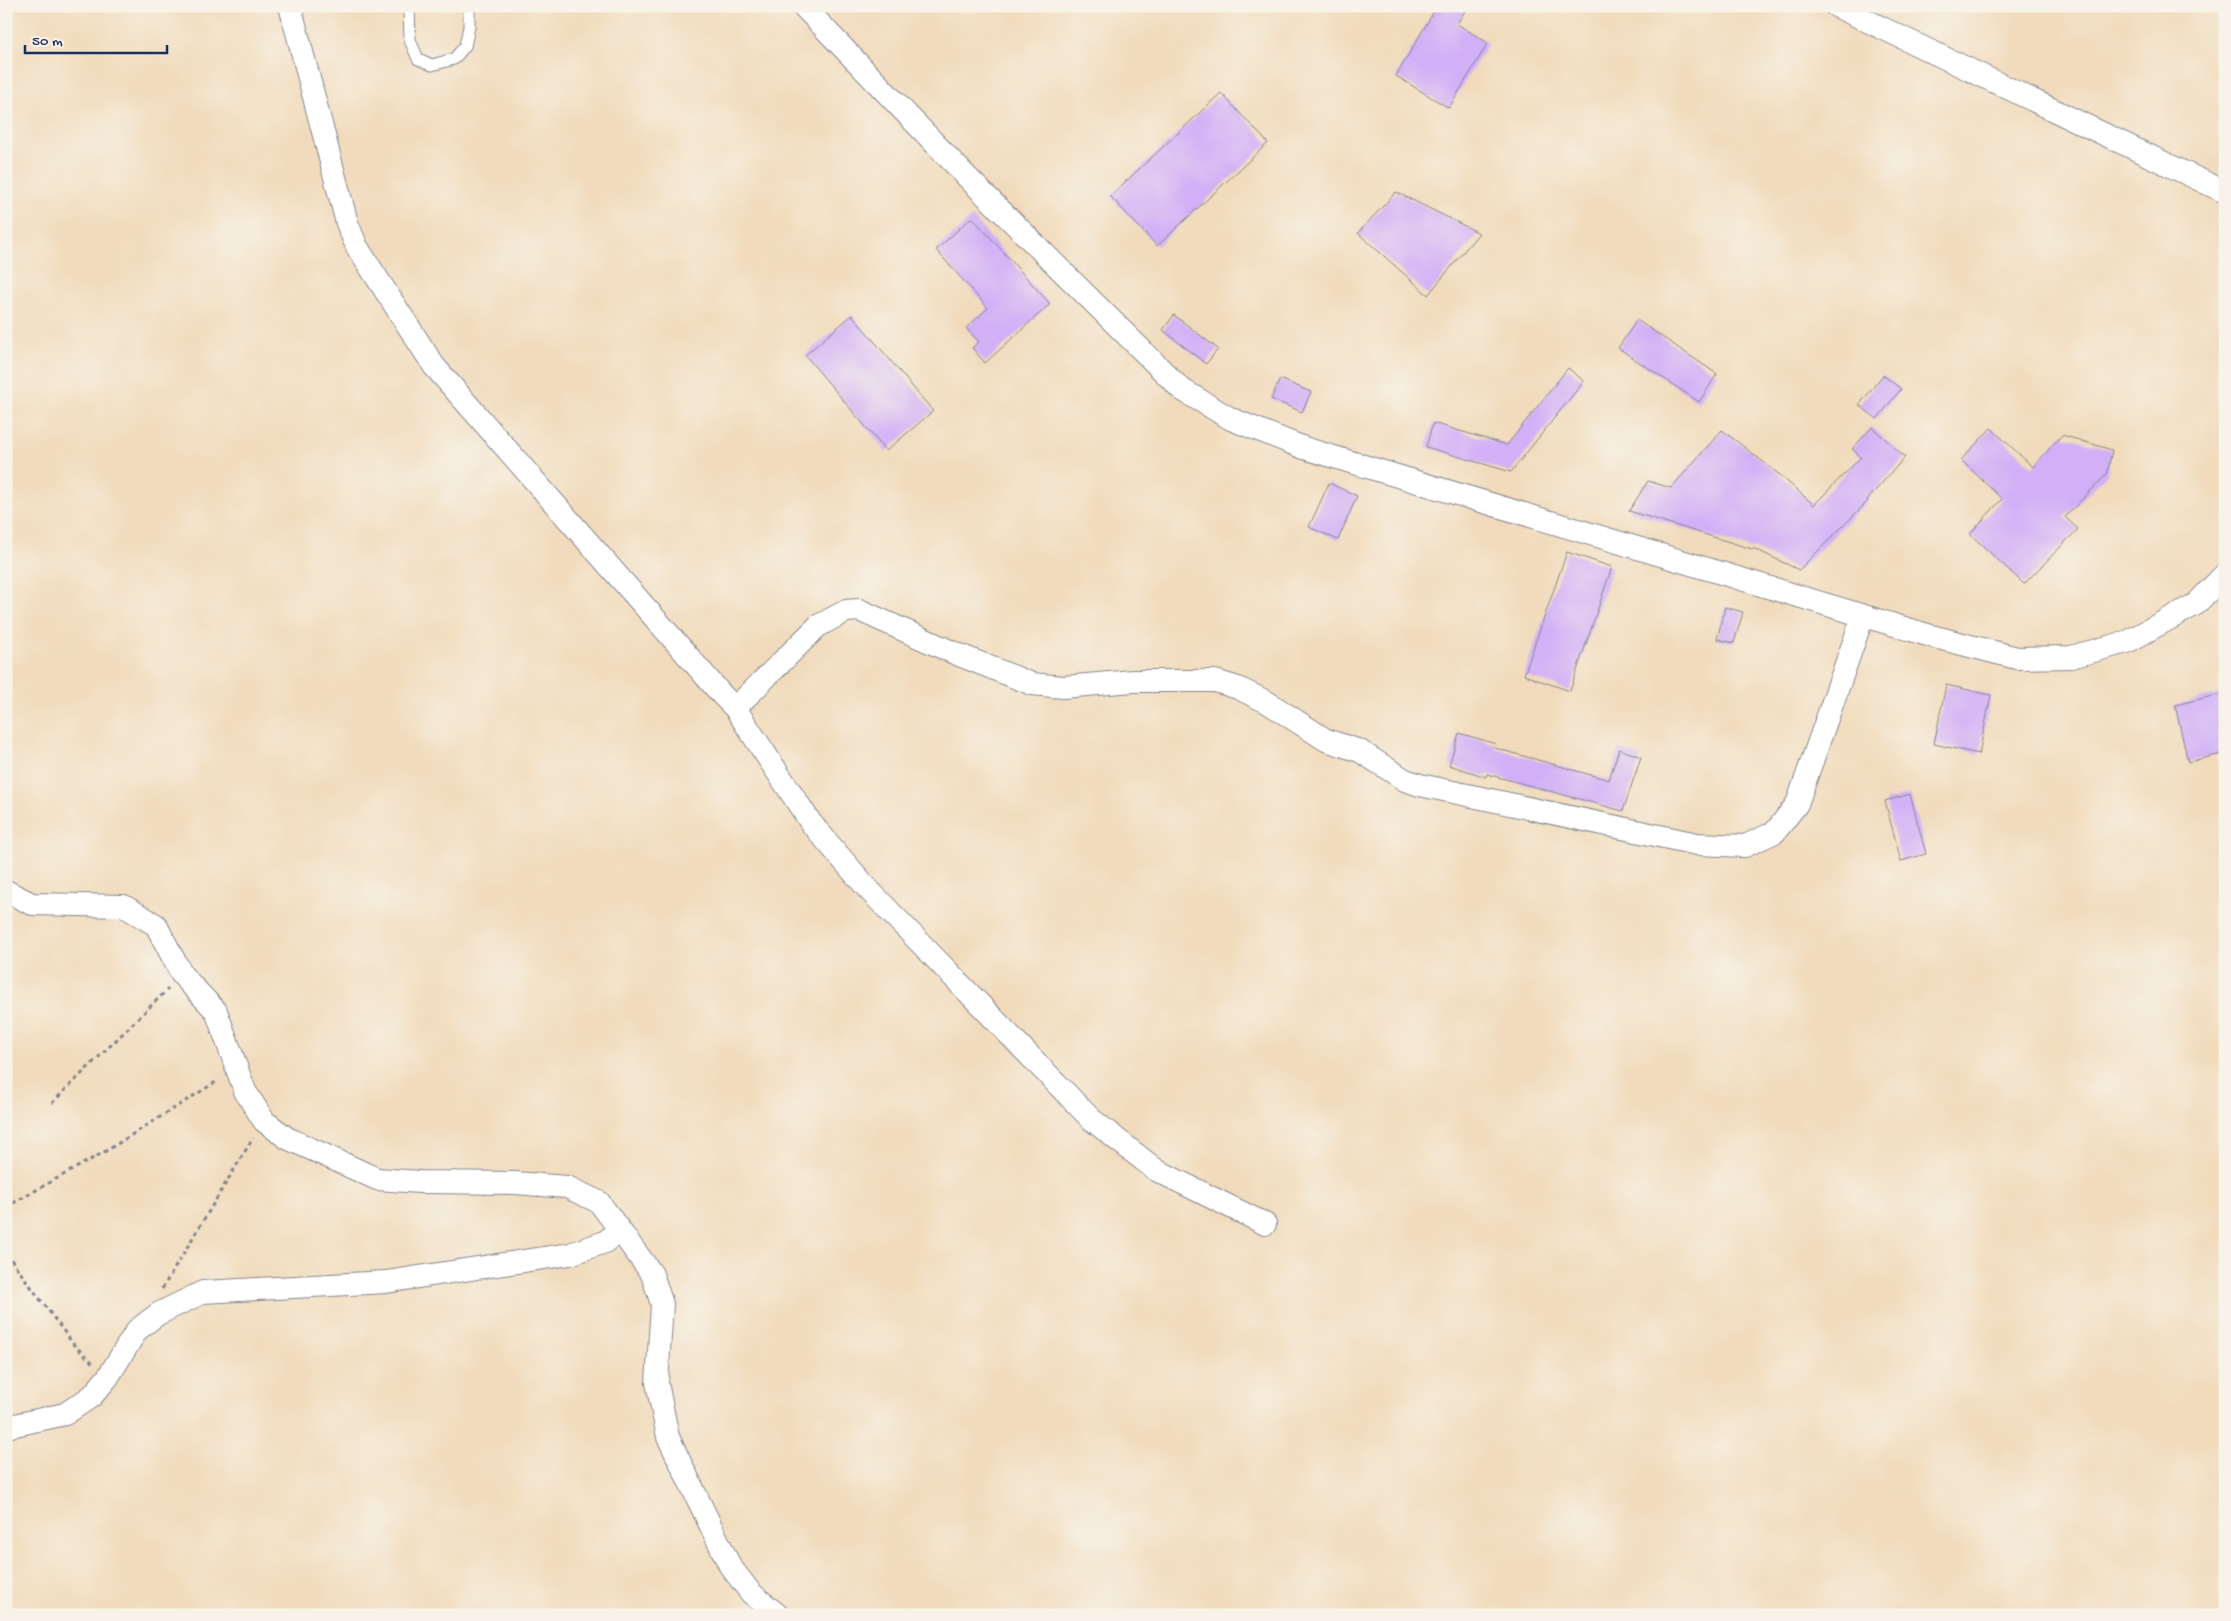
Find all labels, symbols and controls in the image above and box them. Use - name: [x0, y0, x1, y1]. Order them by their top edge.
- scale bar: [25, 22, 168, 54]
- text: 50 m: [32, 33, 63, 51]

